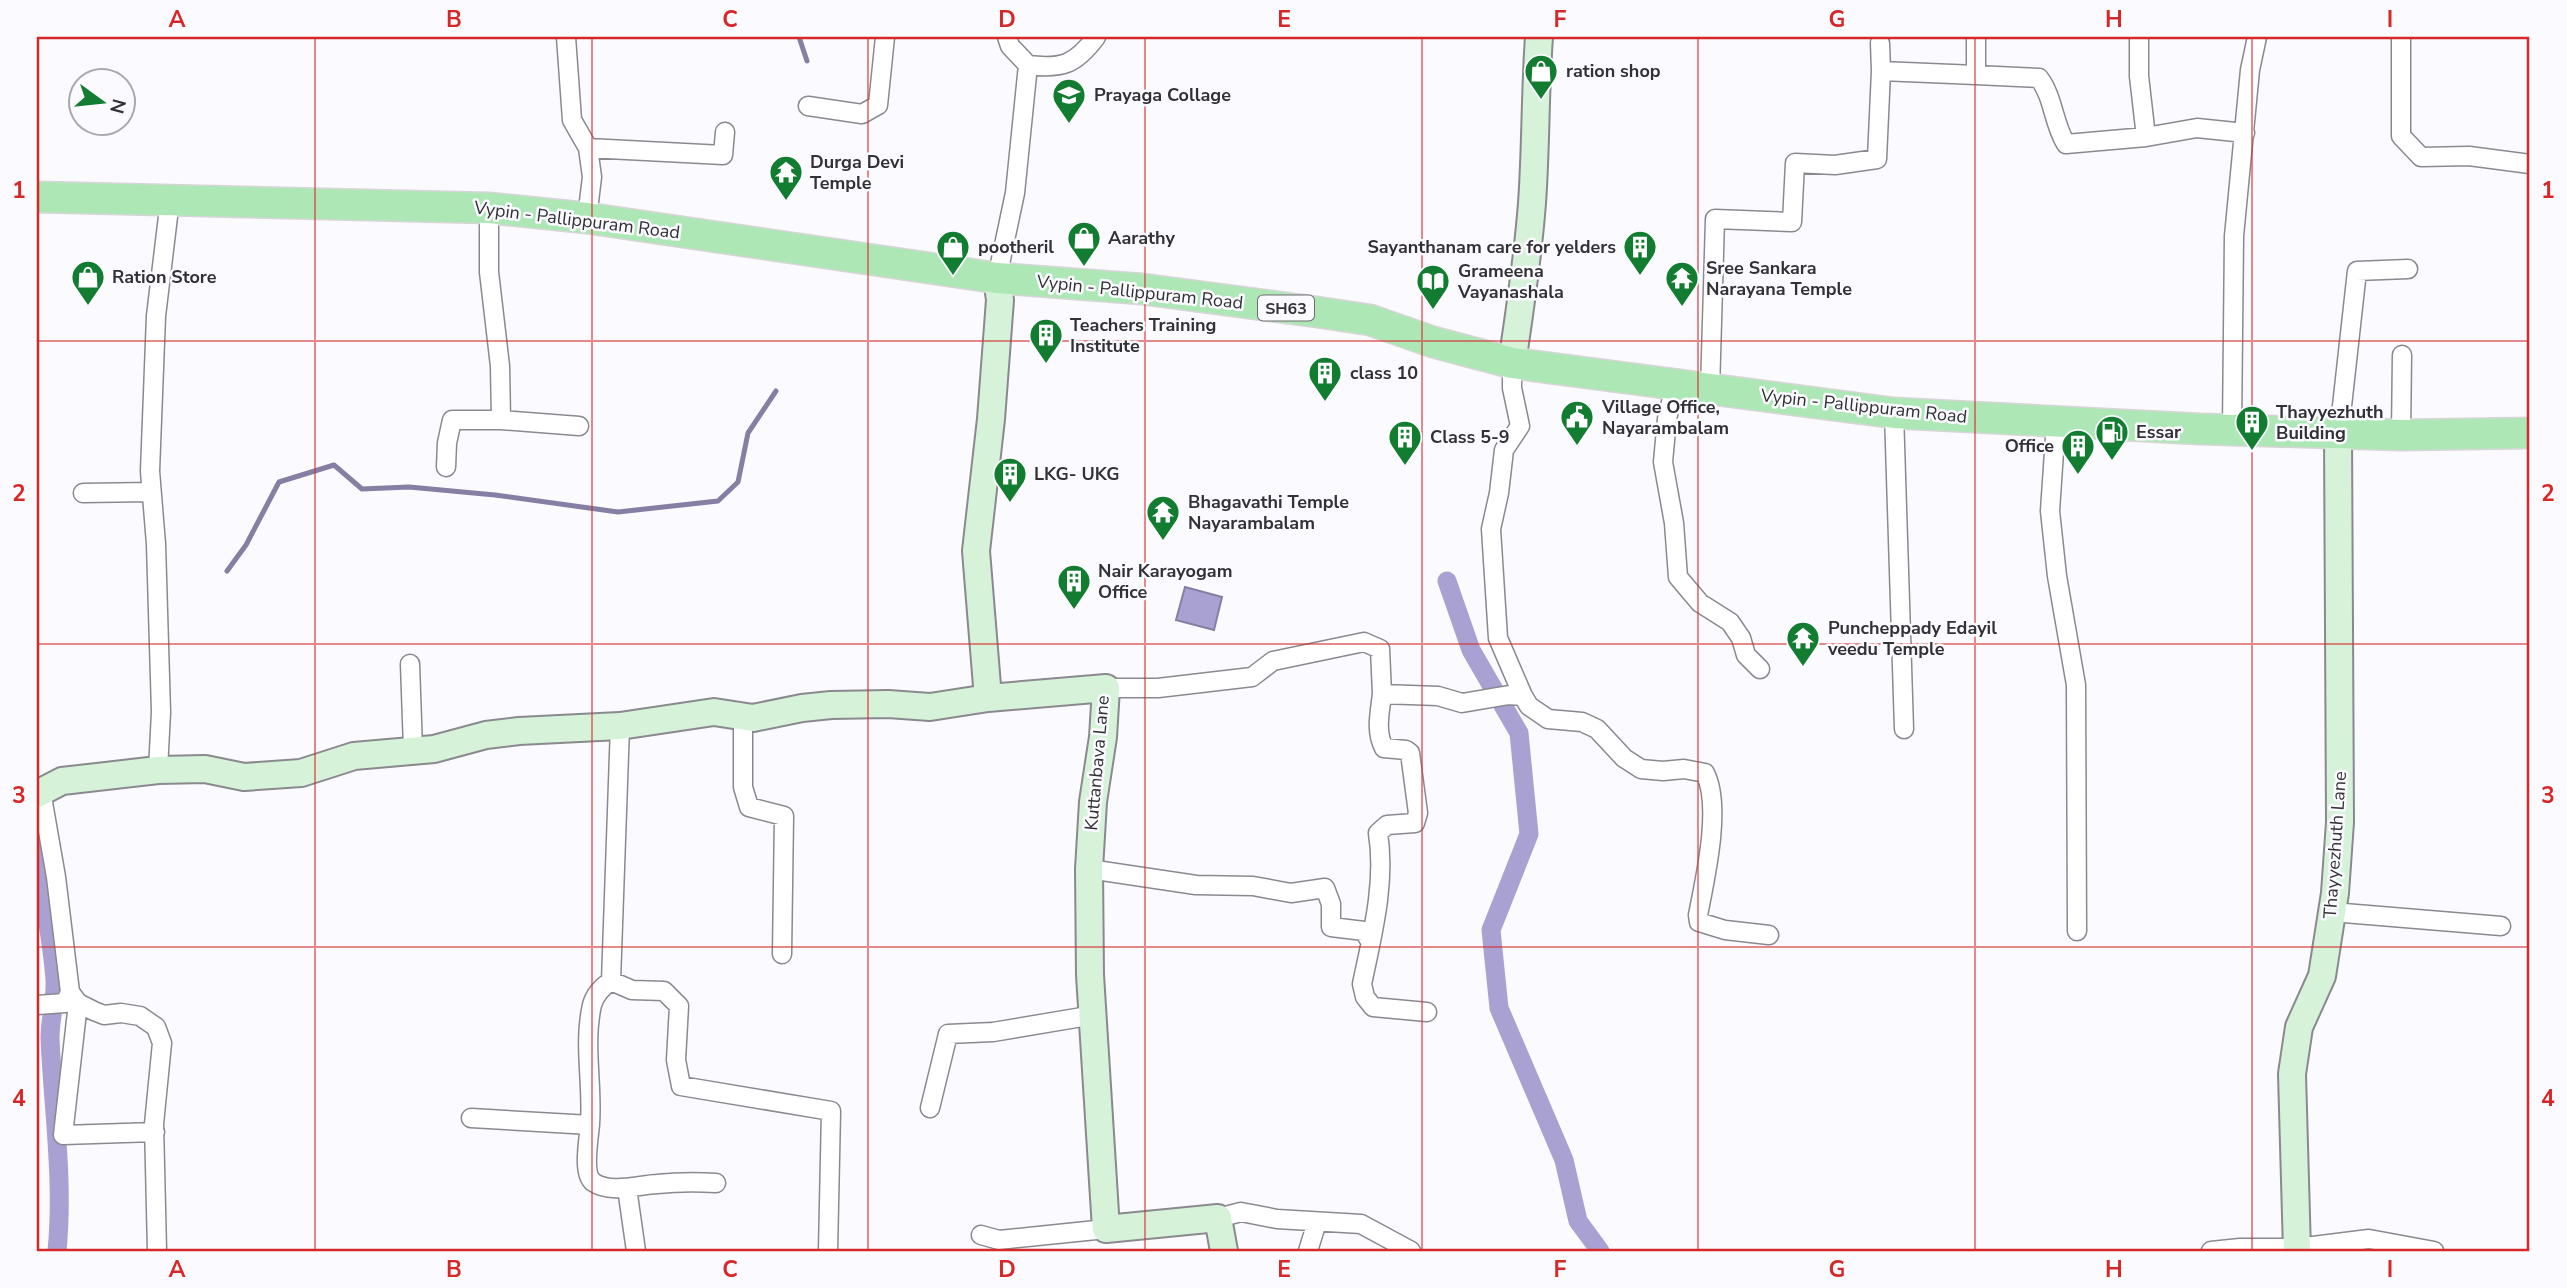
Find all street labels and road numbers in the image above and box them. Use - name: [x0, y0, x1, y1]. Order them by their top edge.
- street label: Vypin - Pallippuram Road: [472, 195, 681, 245]
- street label: Vypin - Pallippuram Road: [1035, 269, 1244, 315]
- road number: SH63: [1258, 296, 1314, 320]
- street label: Vypin - Pallippuram Road: [1759, 383, 1968, 429]
- street label: Kuttanbava Lane: [1079, 694, 1115, 832]
- street label: Thayyezhuth Lane: [2318, 770, 2352, 920]

